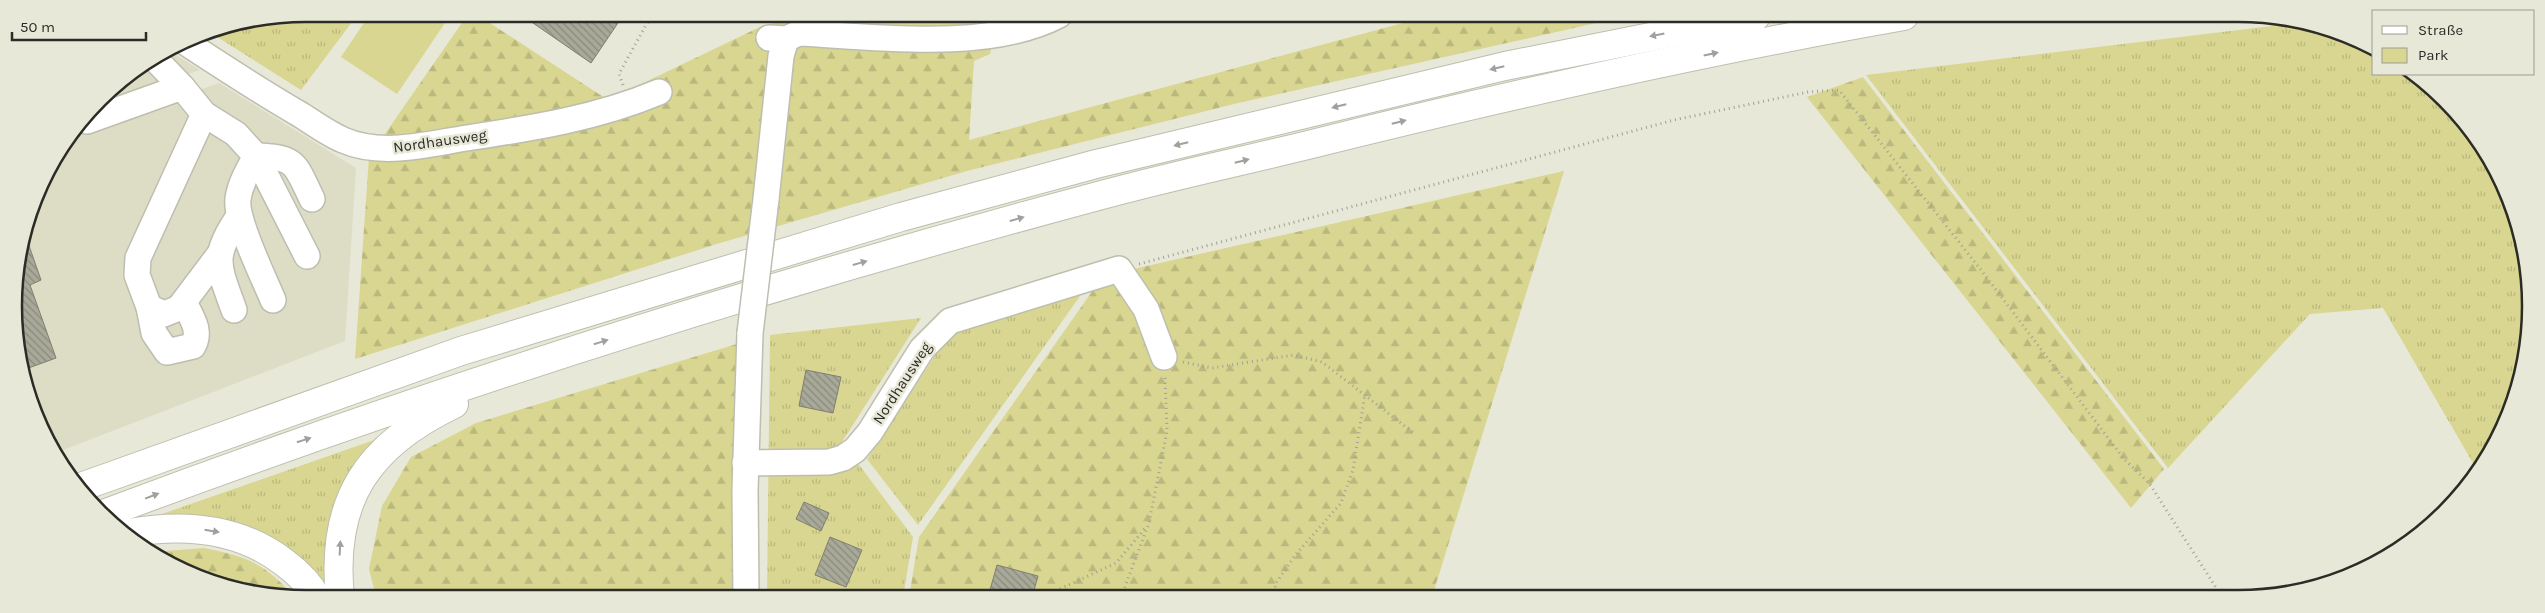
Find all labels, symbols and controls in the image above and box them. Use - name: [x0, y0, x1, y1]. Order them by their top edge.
- scale bar: [12, 10, 146, 42]
- legend: [2372, 10, 2535, 75]
- text: 50 m: [20, 18, 55, 36]
- text: Straße: [2418, 21, 2463, 39]
- one-way arrow: [1648, 32, 1664, 40]
- text: Park: [2418, 46, 2448, 64]
- one-way arrow: [1704, 50, 1720, 58]
- one-way arrow: [1490, 64, 1505, 72]
- one-way arrow: [1332, 102, 1347, 110]
- one-way arrow: [1392, 118, 1407, 126]
- street label: Nordhausweg: [392, 125, 488, 156]
- one-way arrow: [1174, 140, 1189, 148]
- one-way arrow: [1234, 157, 1249, 165]
- one-way arrow: [1009, 214, 1024, 222]
- one-way arrow: [853, 258, 868, 266]
- one-way arrow: [594, 337, 609, 345]
- street label: Nordhausweg: [869, 338, 935, 427]
- one-way arrow: [297, 435, 312, 443]
- one-way arrow: [145, 491, 159, 499]
- one-way arrow: [205, 527, 221, 535]
- one-way arrow: [336, 540, 344, 556]

